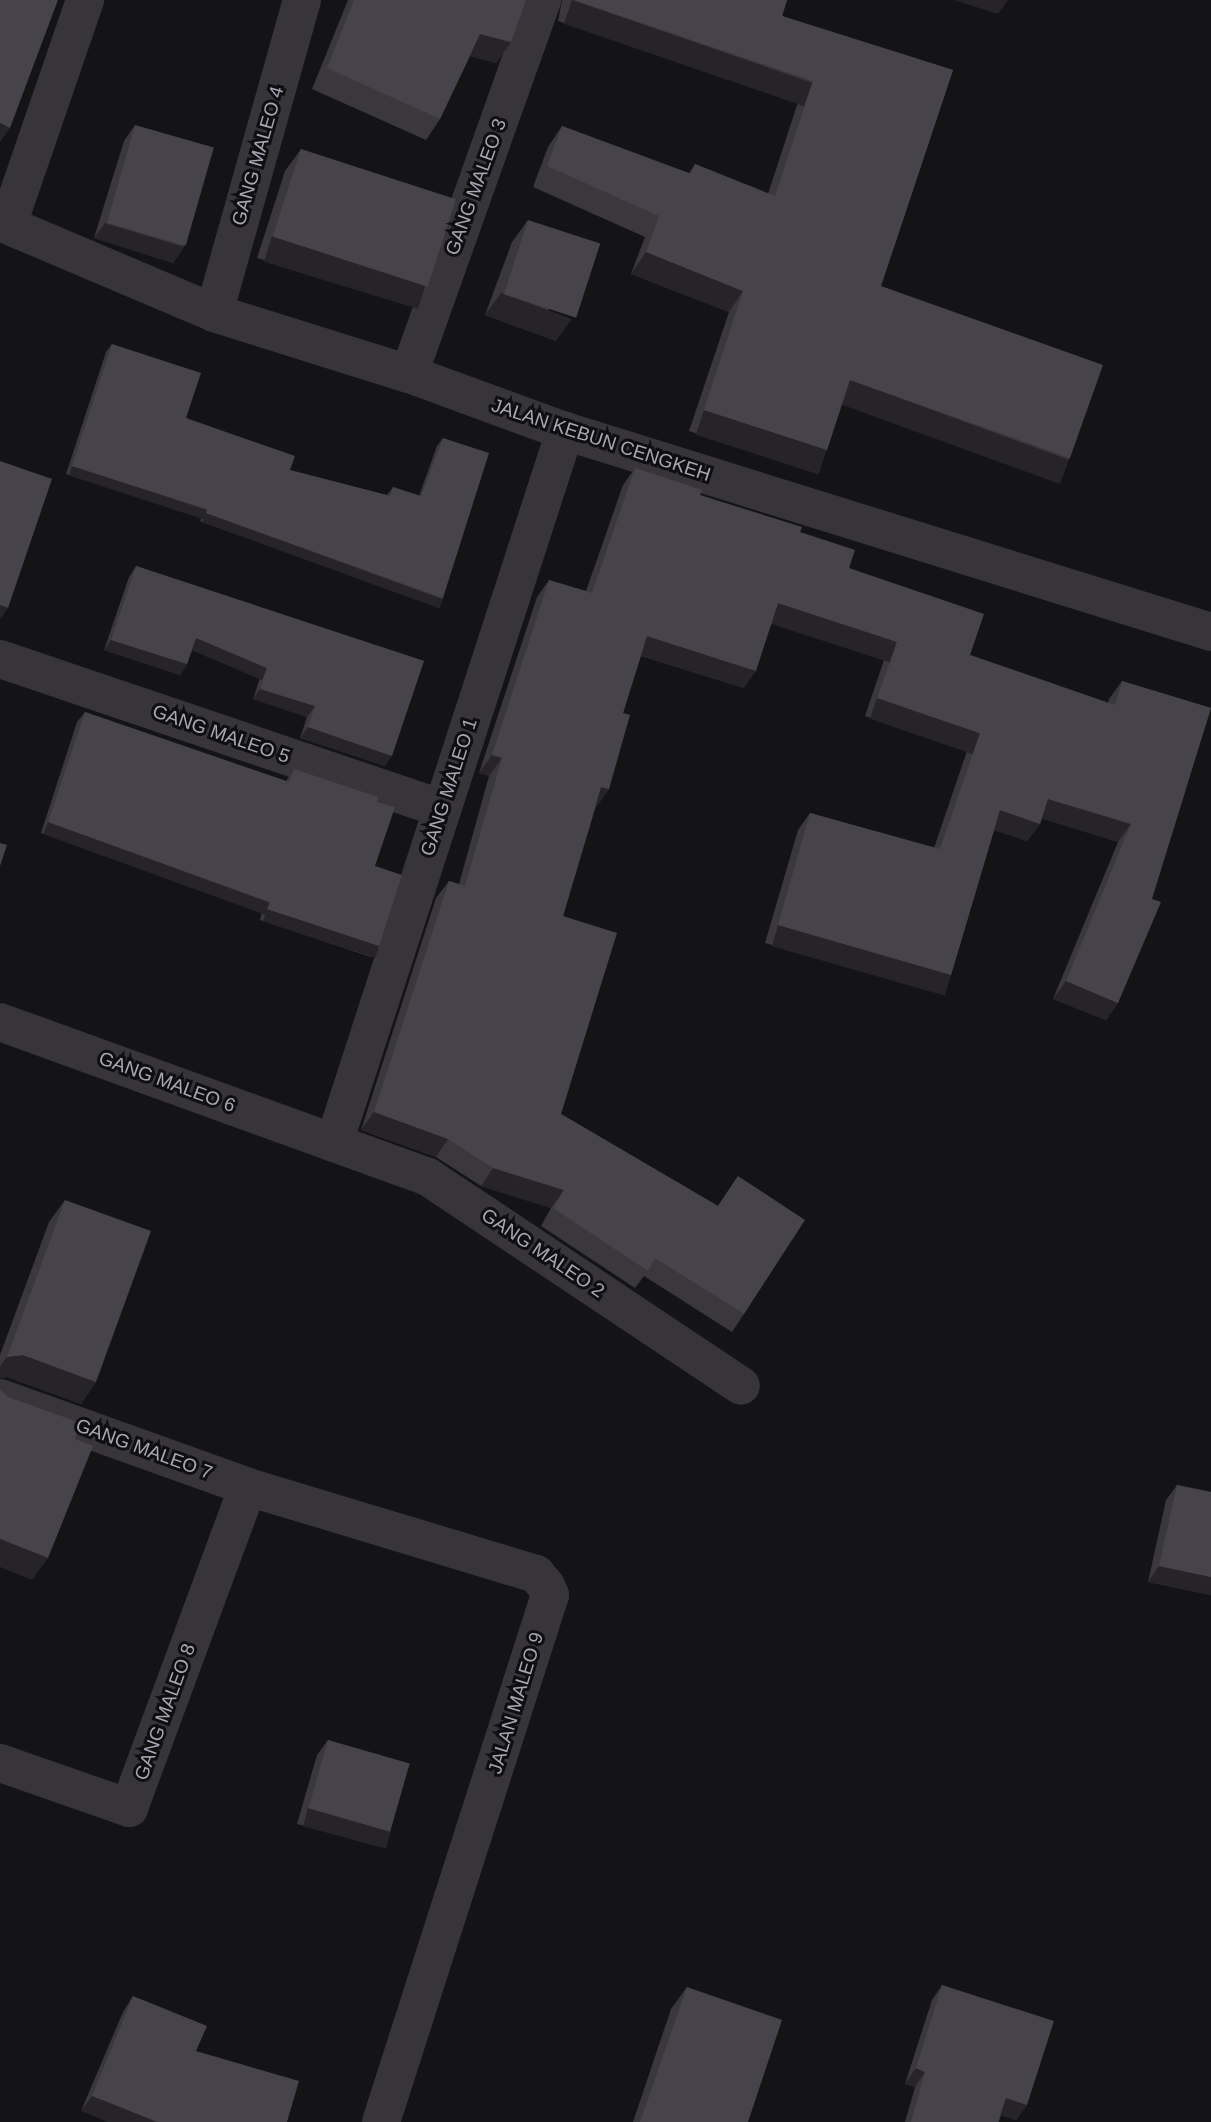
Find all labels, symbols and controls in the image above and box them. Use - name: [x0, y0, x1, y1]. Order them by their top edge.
- street label: GANG MALEO 4: [227, 84, 289, 228]
- street label: GANG MALEO 3: [441, 116, 511, 258]
- street label: JALAN KEBUN CENGKEH: [489, 394, 713, 486]
- street label: GANG MALEO 5: [149, 700, 293, 768]
- street label: GANG MALEO 1: [416, 715, 482, 859]
- street label: GANG MALEO 6: [96, 1047, 238, 1117]
- street label: GANG MALEO 2: [477, 1203, 609, 1303]
- street label: GANG MALEO 7: [73, 1414, 215, 1484]
- street label: JALAN MALEO 9: [484, 1629, 548, 1777]
- street label: GANG MALEO 8: [130, 1641, 200, 1783]

